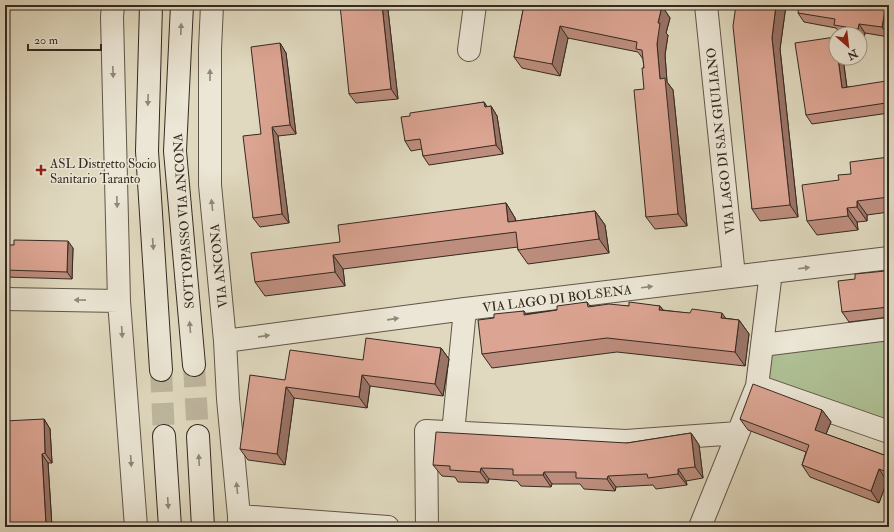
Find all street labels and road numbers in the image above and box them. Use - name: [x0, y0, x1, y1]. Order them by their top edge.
- street label: VIA LAGO DI SAN GIULIANO: [703, 47, 739, 235]
- street label: SOTTOPASSO VIA ANCONA: [170, 132, 198, 309]
- street label: VIA ANCONA: [207, 222, 231, 309]
- street label: VIA LAGO DI BOLSENA: [481, 282, 634, 316]

